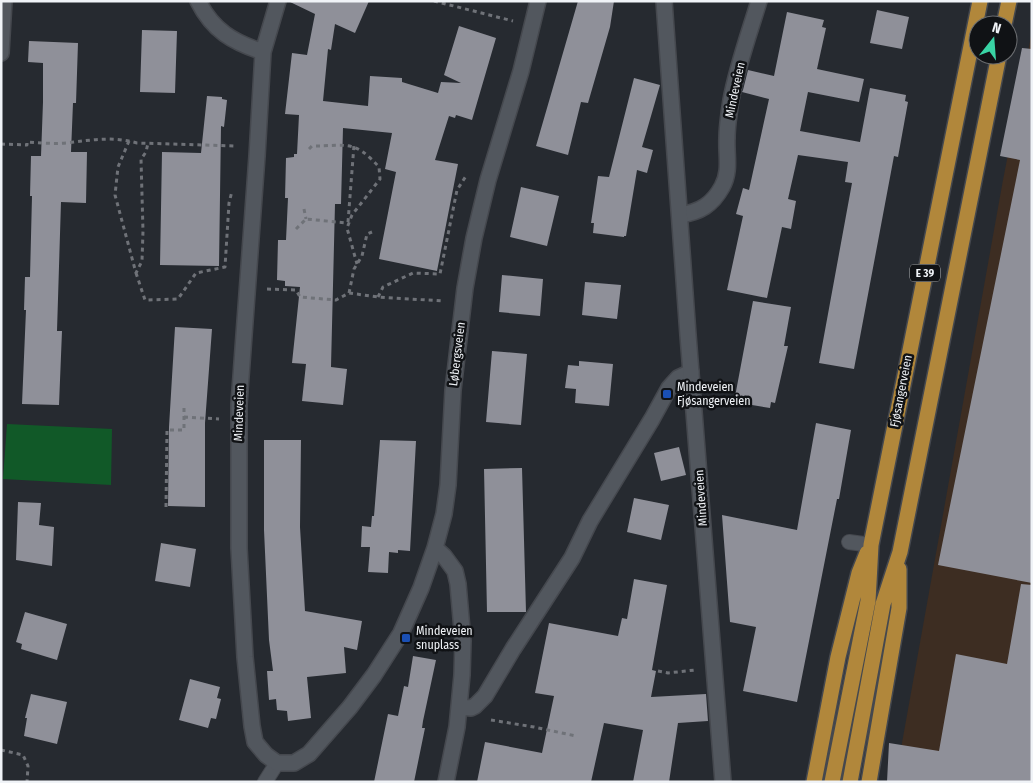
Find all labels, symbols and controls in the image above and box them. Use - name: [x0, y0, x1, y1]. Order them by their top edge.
- north arrow: [968, 15, 1018, 65]
- text: N: [990, 19, 1003, 37]
- street label: Mindeveien: [722, 61, 748, 119]
- road number: E 39: [910, 264, 940, 282]
- street label: Løbergsveien: [446, 321, 468, 387]
- street label: Fjøsangerveien: [887, 354, 915, 428]
- place label: Mindeveien Fjøsangerveien: [677, 380, 751, 408]
- street label: Mindeveien: [231, 384, 247, 442]
- marker: Mindeveien Fjøsangerveien: [661, 388, 673, 400]
- street label: Mindeveien: [692, 469, 710, 527]
- place label: Mindeveien snuplass: [416, 624, 473, 652]
- marker: Mindeveien snuplass: [400, 632, 412, 644]

